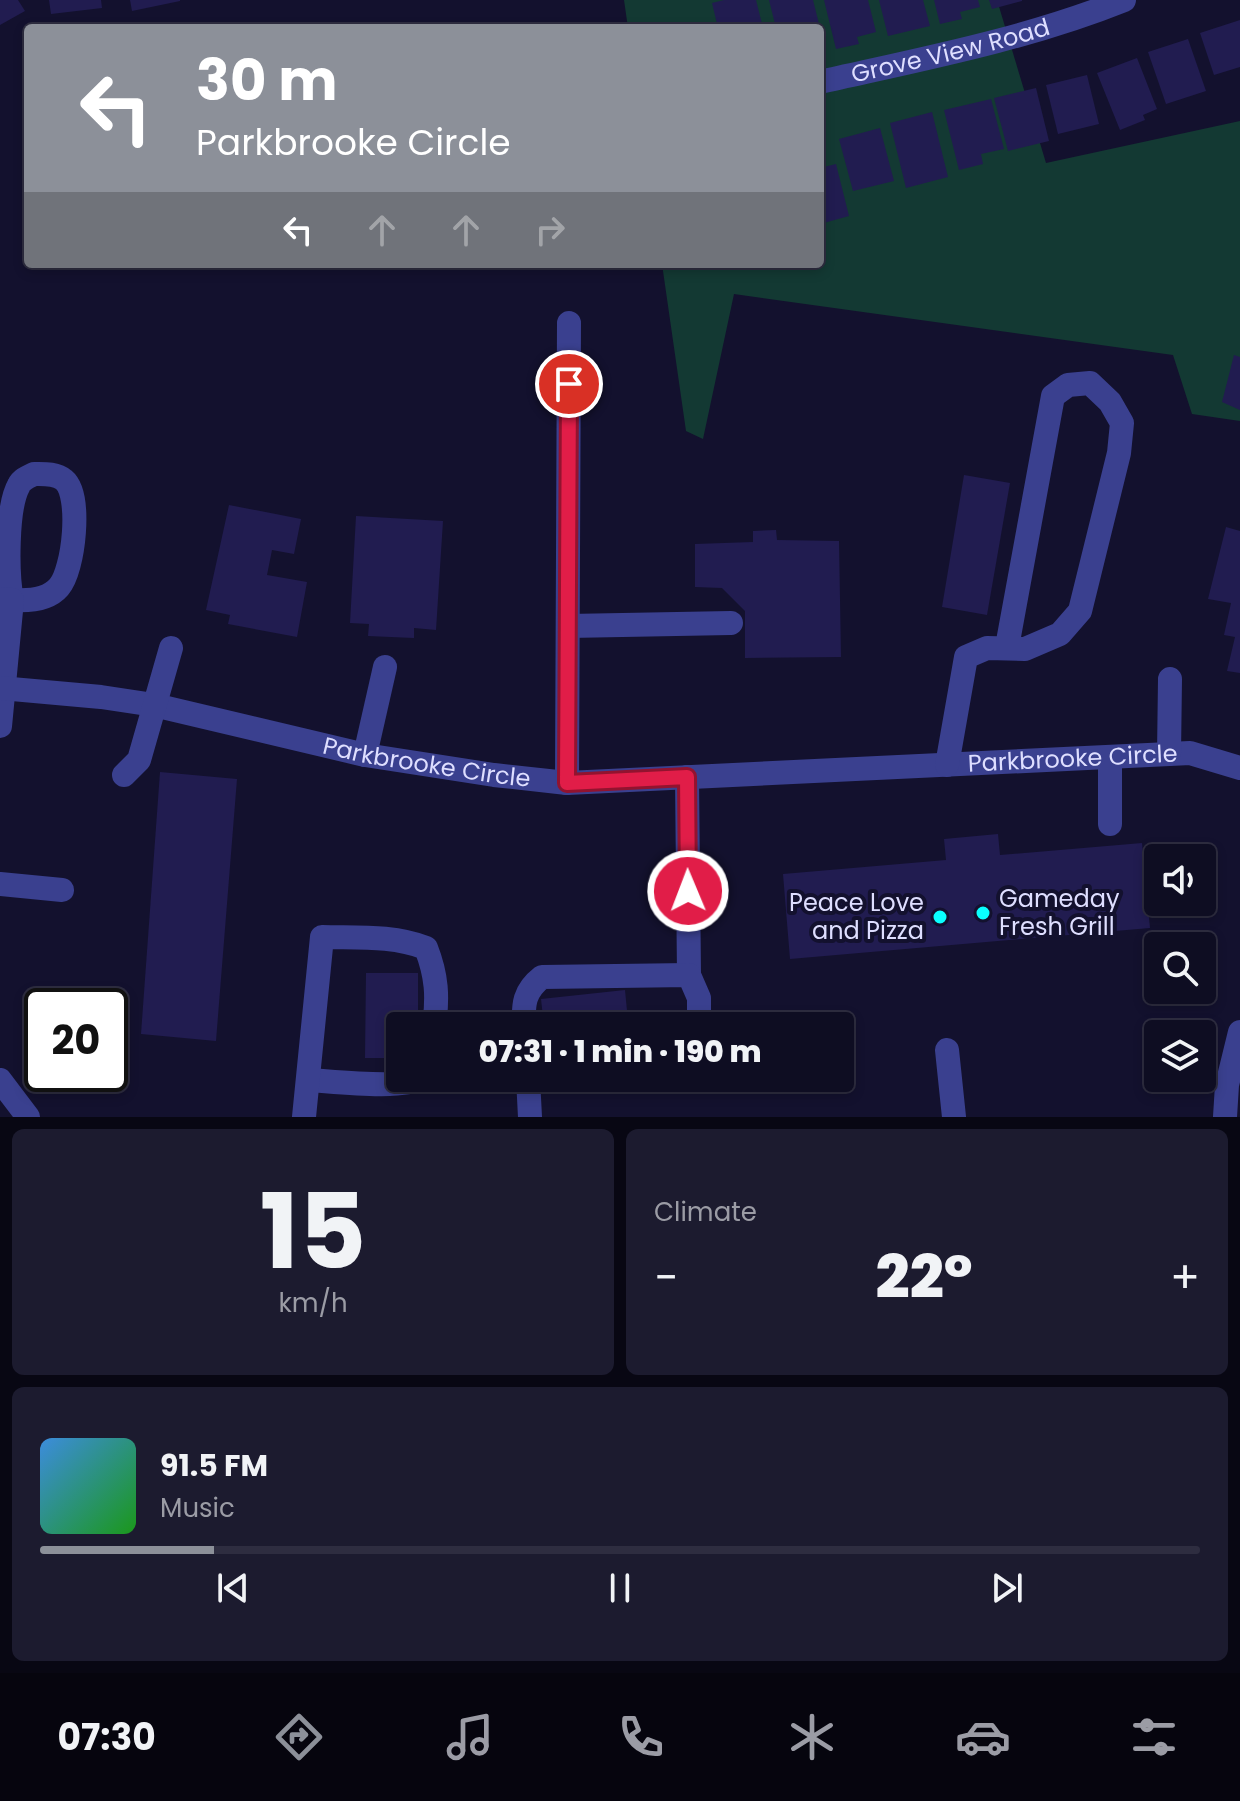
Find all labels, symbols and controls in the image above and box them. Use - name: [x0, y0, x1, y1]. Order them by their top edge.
- street label: Grove View Road: [848, 10, 1054, 91]
- text: 30 m: [196, 41, 338, 120]
- icon: left: [64, 56, 168, 160]
- text: Parkbrooke Circle: [196, 117, 511, 168]
- icon: left: [276, 208, 320, 252]
- icon: ahead: [360, 208, 404, 252]
- icon: ahead: [444, 208, 488, 252]
- icon: right: [528, 208, 572, 252]
- pin: [535, 350, 603, 418]
- icon: arrive: [547, 362, 591, 406]
- street label: Parkbrooke Circle: [320, 729, 532, 795]
- street label: Parkbrooke Circle: [967, 737, 1178, 780]
- map controls: [1144, 844, 1216, 1092]
- button: sound: [1144, 844, 1216, 916]
- position arrow: [646, 849, 730, 933]
- place label: Gameday Fresh Grill: [999, 882, 1120, 943]
- place label: Peace Love and Pizza: [789, 886, 924, 947]
- marker: Gameday Fresh Grill: [974, 904, 992, 922]
- marker: Peace Love and Pizza: [931, 908, 949, 926]
- button: search: [1144, 932, 1216, 1004]
- speed limit sign: 20: [24, 988, 128, 1092]
- button: layers: [1144, 1020, 1216, 1092]
- text: 07:31 · 1 min · 190 m: [478, 1030, 762, 1073]
- text: 15: [260, 1159, 366, 1304]
- text: Climate: [654, 1194, 757, 1230]
- text: 22°: [876, 1235, 973, 1319]
- text: −: [654, 1247, 678, 1308]
- text: +: [1170, 1247, 1200, 1308]
- text: km/h: [278, 1285, 348, 1321]
- text: 91.5 FM: [160, 1444, 268, 1487]
- text: Music: [160, 1490, 235, 1526]
- icon: previous: [211, 1566, 255, 1610]
- icon: pause: [598, 1566, 642, 1610]
- icon: next: [985, 1566, 1029, 1610]
- icon: directions: [271, 1709, 327, 1765]
- icon: music: [442, 1709, 498, 1765]
- icon: phone: [613, 1709, 669, 1765]
- icon: climate: [784, 1709, 840, 1765]
- icon: car: [955, 1709, 1011, 1765]
- icon: filters: [1126, 1709, 1182, 1765]
- text: 07:30: [58, 1712, 156, 1763]

